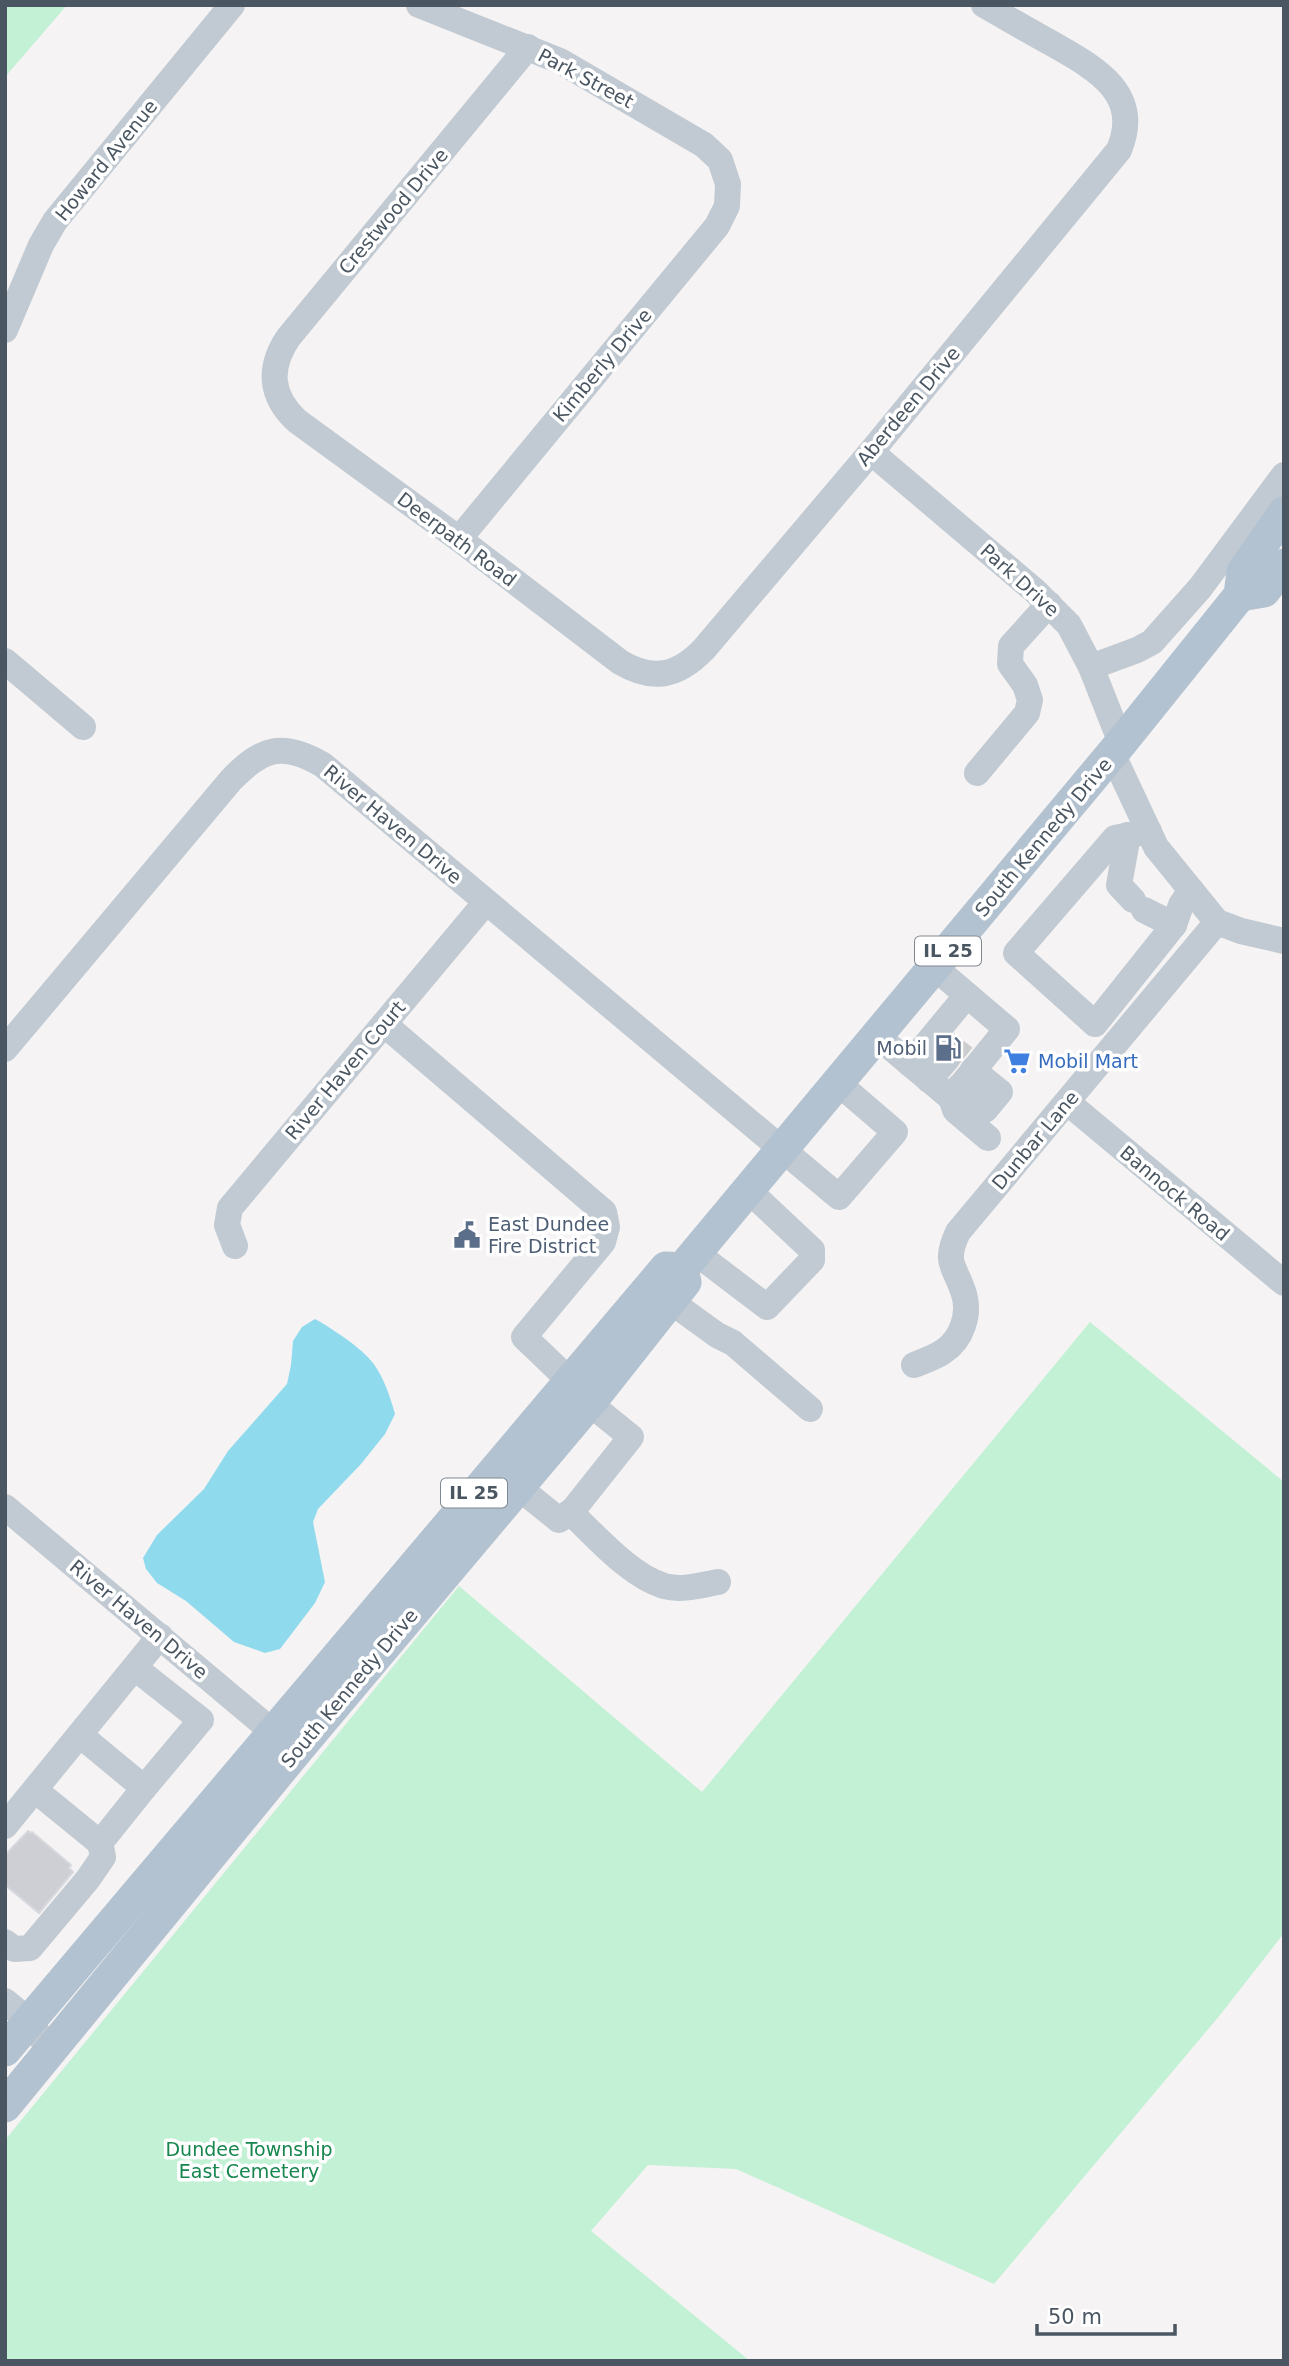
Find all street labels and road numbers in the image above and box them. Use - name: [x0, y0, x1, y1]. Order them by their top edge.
- street label: Park Street: [535, 44, 637, 112]
- street label: Howard Avenue: [50, 95, 162, 225]
- street label: Crestwood Drive: [334, 144, 452, 278]
- street label: Kimberly Drive: [548, 304, 656, 426]
- street label: Aberdeen Drive: [852, 342, 964, 470]
- street label: Deerpath Road: [393, 487, 521, 591]
- street label: Park Drive: [976, 539, 1064, 621]
- street label: South Kennedy Drive: [970, 753, 1116, 921]
- street label: River Haven Drive: [320, 760, 466, 888]
- road number: IL 25: [915, 936, 981, 966]
- street label: River Haven Court: [281, 996, 409, 1144]
- street label: Dunbar Lane: [987, 1086, 1083, 1194]
- street label: Bannock Road: [1116, 1141, 1234, 1245]
- road number: IL 25: [441, 1478, 507, 1508]
- street label: River Haven Drive: [66, 1555, 212, 1683]
- street label: South Kennedy Drive: [276, 1604, 422, 1772]

